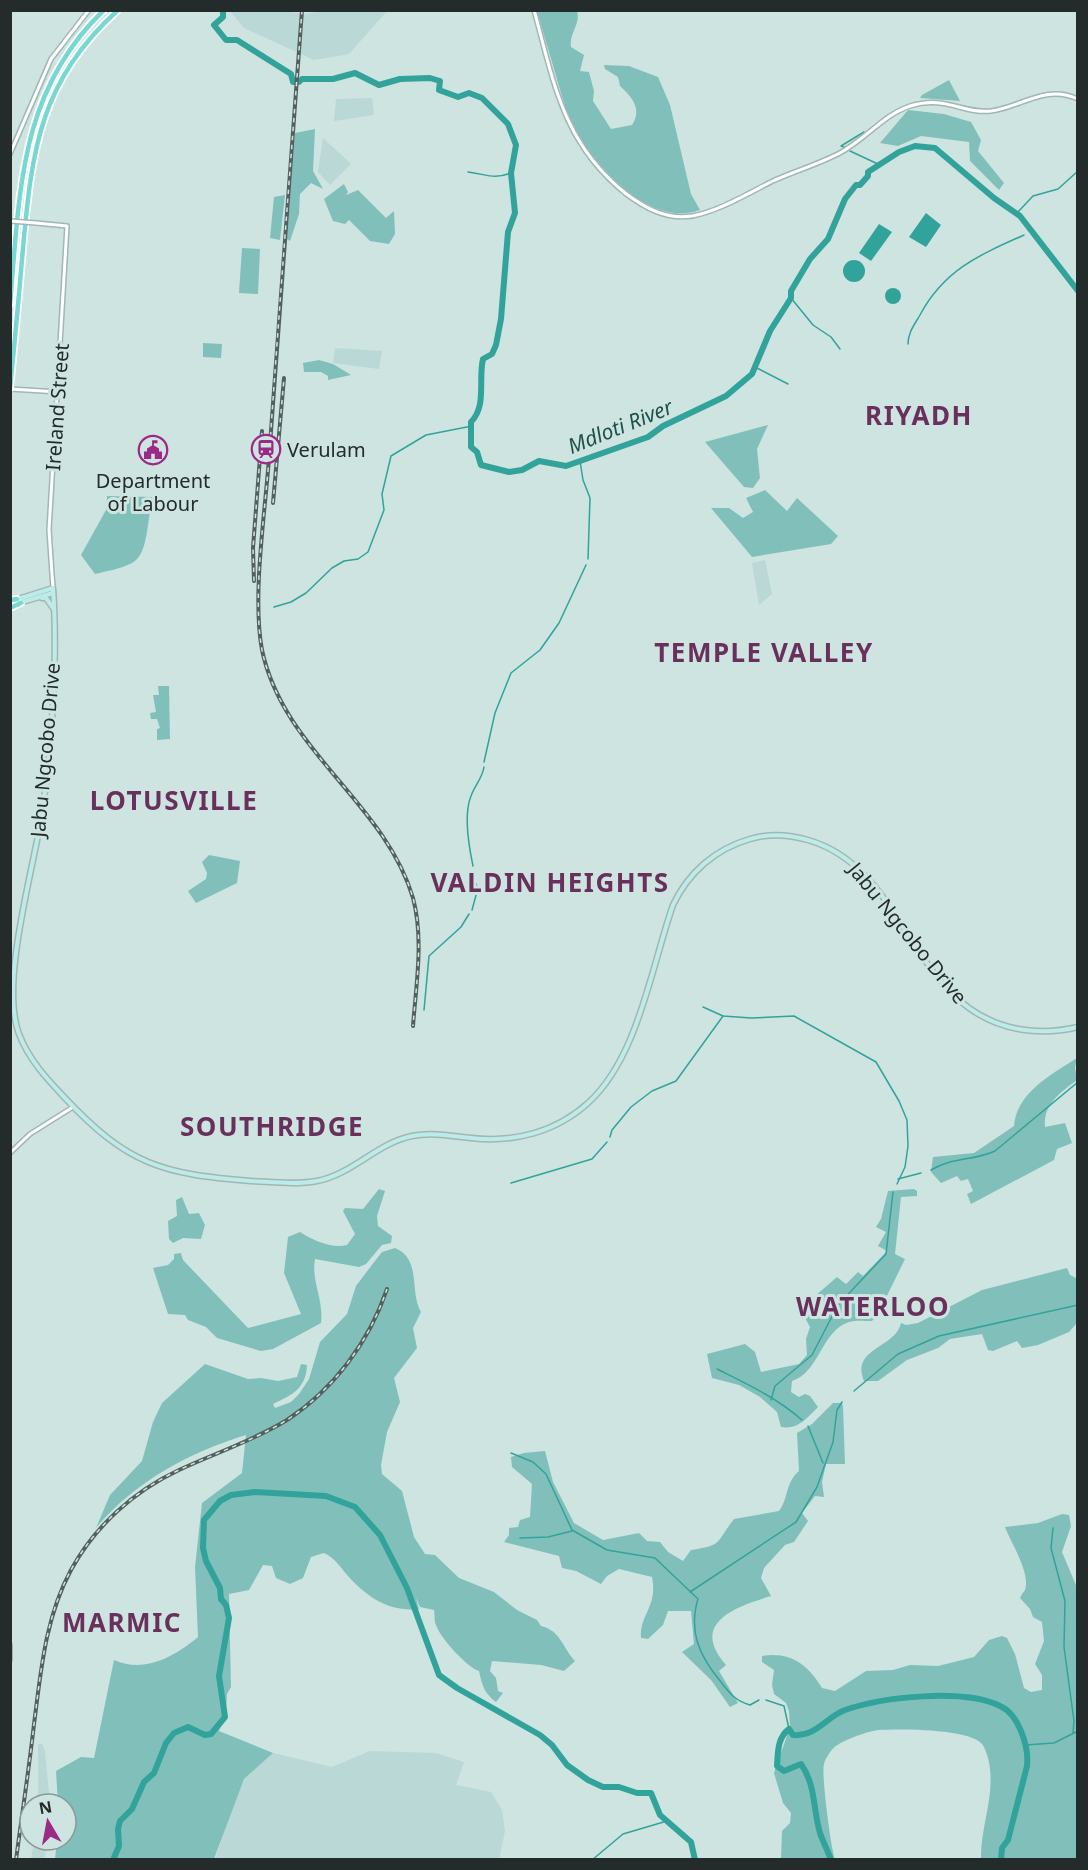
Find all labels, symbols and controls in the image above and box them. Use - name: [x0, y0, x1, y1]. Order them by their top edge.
- street label: Ireland Street: [39, 342, 75, 472]
- water label: Mdloti River: [563, 392, 678, 460]
- district label: RIYADH: [865, 397, 973, 433]
- station icon: Verulam: [250, 433, 282, 465]
- public building icon: Department of Labour: [137, 434, 169, 466]
- place label: Verulam: [287, 436, 366, 463]
- place label: Department of Labour: [96, 467, 210, 517]
- district label: TEMPLE VALLEY: [654, 634, 874, 670]
- street label: Jabu Ngcobo Drive: [24, 662, 66, 840]
- district label: LOTUSVILLE: [90, 782, 258, 818]
- street label: Jabu Ngcobo Drive: [841, 855, 973, 1009]
- district label: VALDIN HEIGHTS: [430, 864, 670, 900]
- district label: SOUTHRIDGE: [180, 1108, 364, 1144]
- district label: WATERLOO: [796, 1288, 950, 1324]
- district label: MARMIC: [62, 1604, 182, 1640]
- north arrow: [18, 1792, 78, 1852]
- text: N: [37, 1795, 54, 1819]

